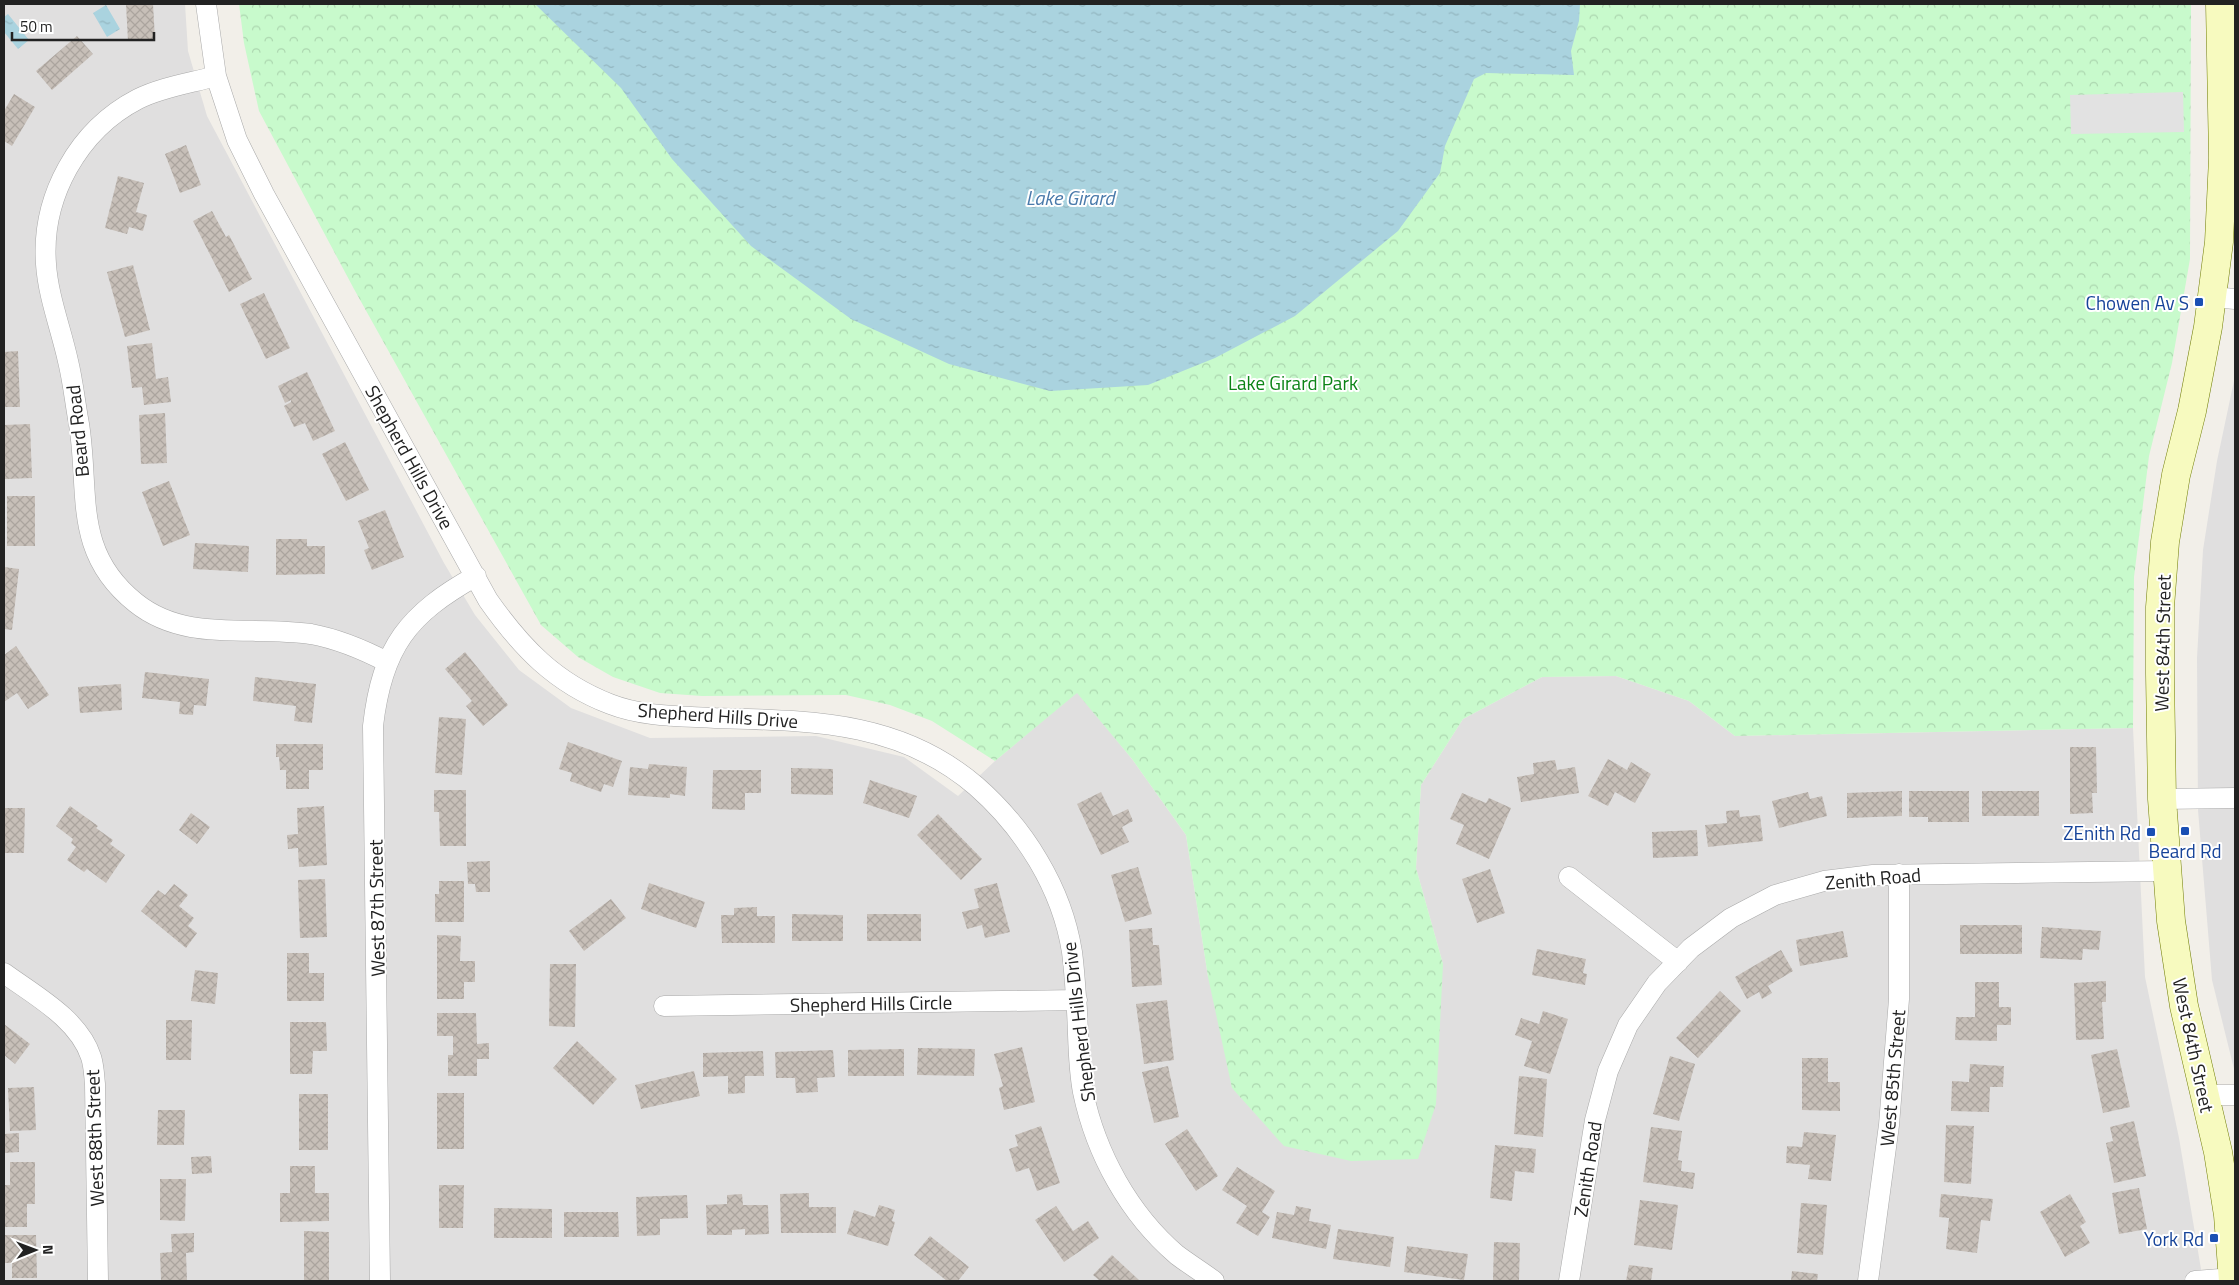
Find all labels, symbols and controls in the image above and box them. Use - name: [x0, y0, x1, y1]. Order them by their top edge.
- scale bar: [12, 10, 155, 42]
- text: 50 m: [20, 15, 53, 38]
- water label: Lake Girard: [1026, 182, 1116, 213]
- place label: Chowen Av S: [2086, 288, 2189, 317]
- marker: Chowen Av S: [2193, 296, 2205, 308]
- park label: Lake Girard Park: [1228, 368, 1358, 397]
- street label: Shepherd Hills Drive: [358, 380, 462, 534]
- street label: Beard Road: [58, 383, 96, 479]
- street label: West 84th Street: [2146, 574, 2178, 712]
- street label: Shepherd Hills Drive: [637, 695, 799, 735]
- place label: ZEnith Rd: [2063, 818, 2141, 847]
- marker: Beard Rd: [2179, 825, 2191, 837]
- marker: ZEnith Rd: [2145, 826, 2157, 838]
- place label: Beard Rd: [2149, 836, 2221, 865]
- street label: West 87th Street: [360, 839, 392, 977]
- street label: Zenith Road: [1824, 859, 1922, 897]
- street label: Shepherd Hills Drive: [1054, 940, 1102, 1104]
- street label: West 84th Street: [2166, 975, 2222, 1115]
- street label: Shepherd Hills Circle: [790, 987, 952, 1019]
- street label: West 85th Street: [1872, 1008, 1912, 1148]
- street label: West 88th Street: [77, 1069, 111, 1207]
- street label: Zenith Road: [1565, 1119, 1609, 1219]
- place label: York Rd: [2144, 1224, 2204, 1253]
- north arrow: [10, 1225, 60, 1275]
- marker: York Rd: [2208, 1232, 2220, 1244]
- text: N: [38, 1245, 59, 1255]

